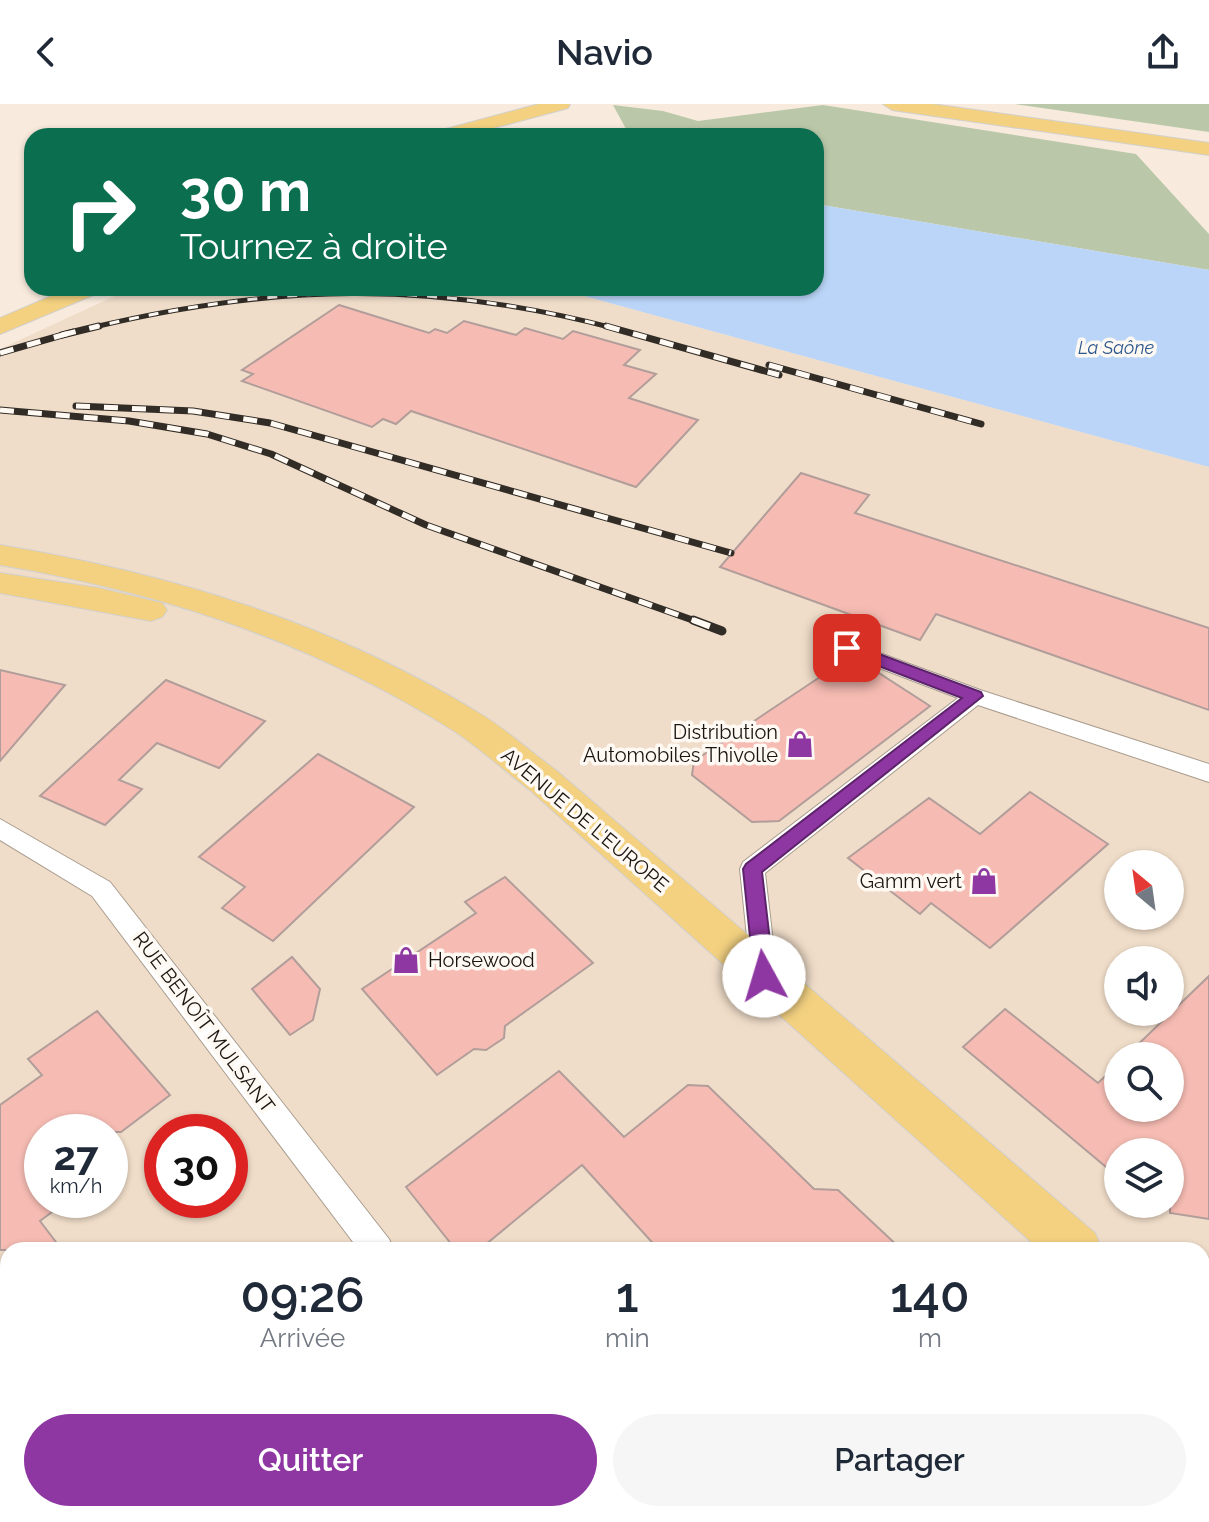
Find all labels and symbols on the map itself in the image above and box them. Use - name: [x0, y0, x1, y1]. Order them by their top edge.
- water label: La Saône: [1078, 337, 1154, 358]
- pin: [813, 614, 881, 682]
- place label: Distribution Automobiles Thivolle: [583, 720, 778, 767]
- shop icon: Distribution Automobiles Thivolle: [785, 729, 815, 759]
- street label: AVENUE DE L'EUROPE: [496, 743, 674, 897]
- north arrow: [1104, 850, 1184, 930]
- shop icon: Gamm vert: [969, 866, 999, 896]
- place label: Gamm vert: [860, 869, 962, 893]
- street label: RUE BENOÎT MULSANT: [128, 927, 280, 1117]
- position arrow: [722, 934, 806, 1018]
- shop icon: Horsewood: [391, 945, 421, 975]
- place label: Horsewood: [428, 948, 535, 972]
- speed limit sign: 30: [144, 1114, 248, 1218]

